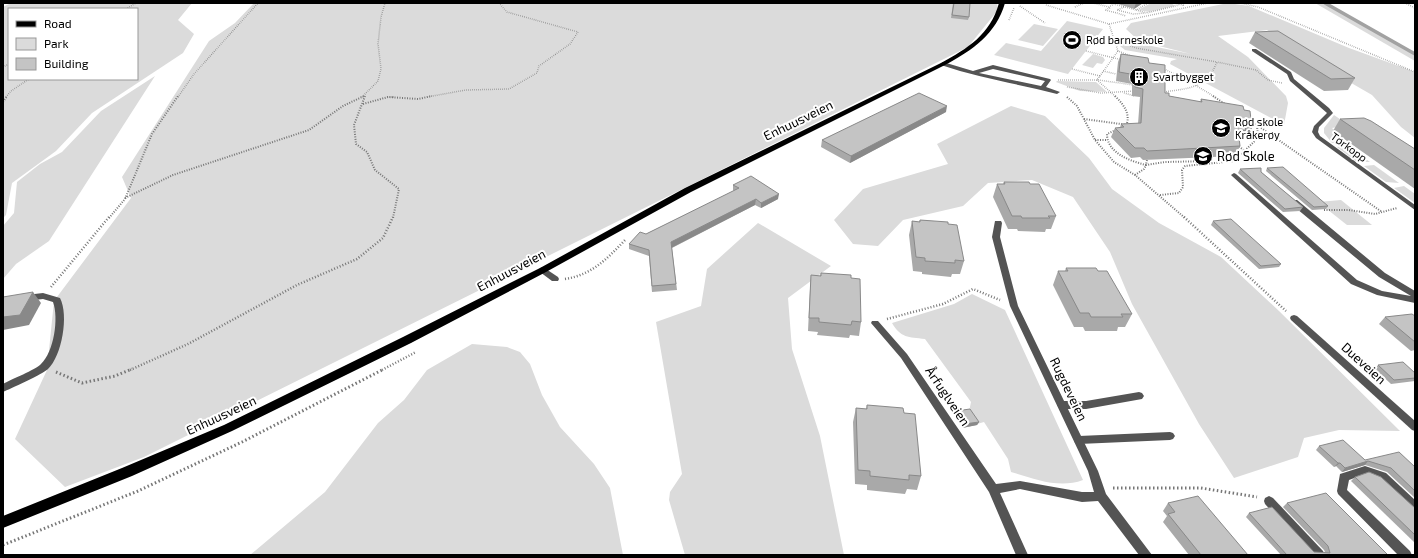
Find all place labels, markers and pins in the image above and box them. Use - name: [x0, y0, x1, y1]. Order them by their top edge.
- sports icon: Rød barneskole: [1061, 29, 1083, 51]
- place label: Rød barneskole: [1086, 33, 1163, 46]
- building icon: Svartbygget: [1128, 66, 1150, 88]
- place label: Svartbygget: [1153, 70, 1214, 83]
- place label: Rød skole Kråkerøy: [1235, 115, 1283, 141]
- school or university icon: Rød skole Kråkerøy: [1210, 117, 1232, 139]
- school or university icon: Rød Skole: [1192, 145, 1214, 167]
- place label: Rød Skole: [1217, 148, 1275, 164]

